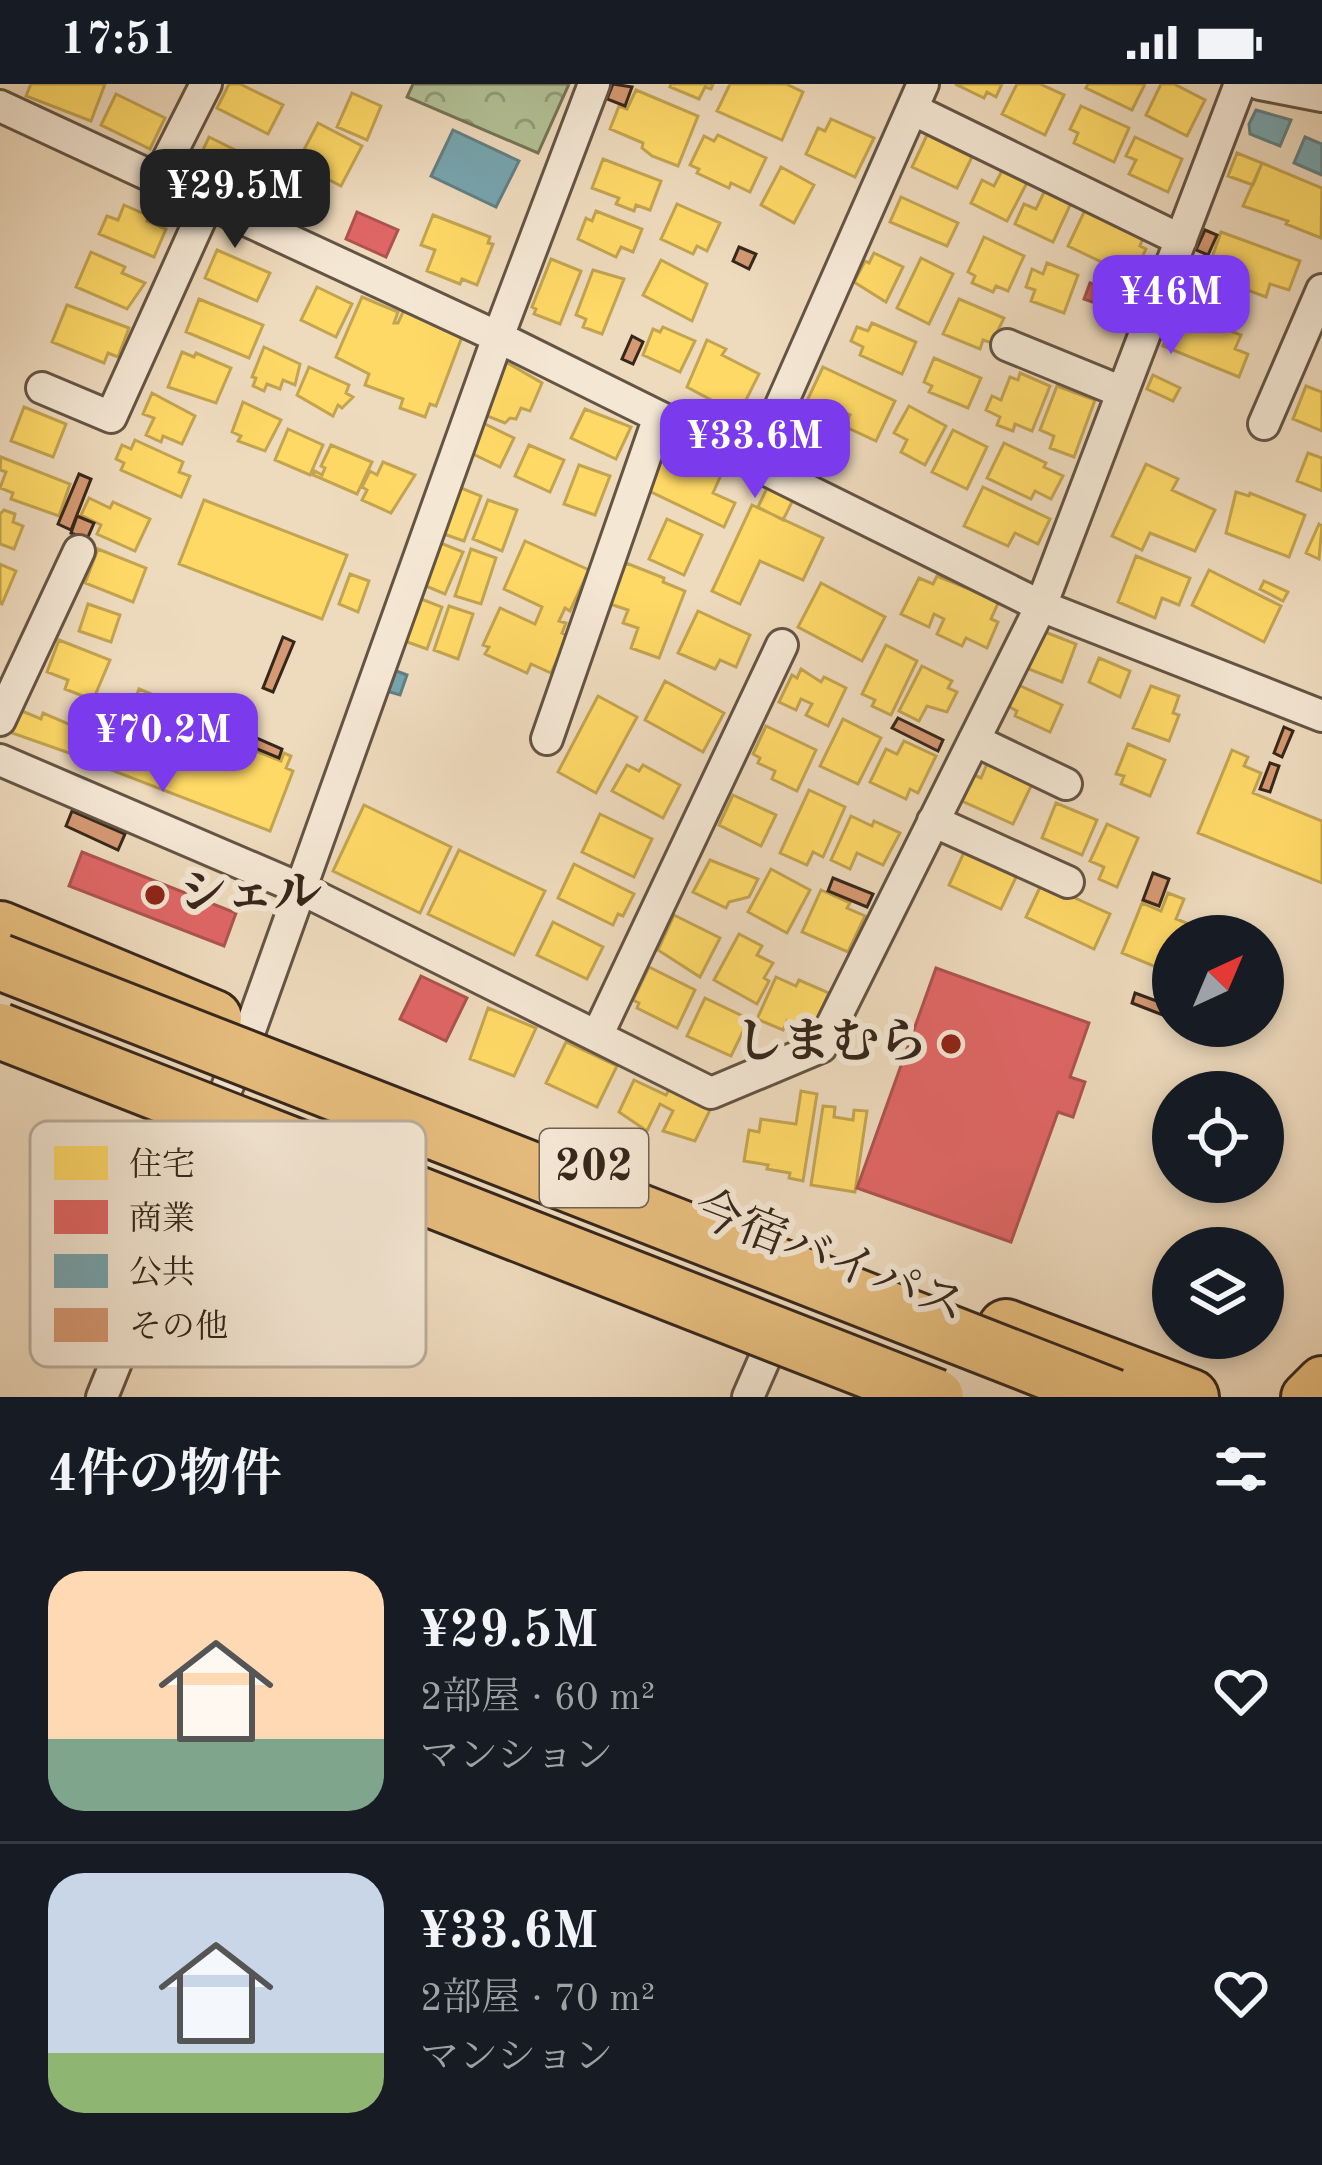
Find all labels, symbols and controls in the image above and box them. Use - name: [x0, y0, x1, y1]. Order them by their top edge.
- text: 17:51: [60, 19, 177, 64]
- pin: ¥29.5M: [137, 149, 333, 251]
- text: ¥29.5M: [167, 168, 303, 207]
- pin: ¥46M: [1100, 255, 1242, 357]
- text: ¥46M: [1120, 274, 1222, 313]
- pin: ¥33.6M: [657, 399, 853, 501]
- text: ¥33.6M: [687, 418, 823, 457]
- pin: ¥70.2M: [65, 693, 261, 795]
- text: ¥70.2M: [95, 712, 231, 751]
- place label: シェル: [179, 871, 322, 919]
- marker: シェル: [142, 882, 168, 908]
- north arrow: [1152, 915, 1284, 1047]
- map controls: [1152, 915, 1284, 1359]
- place label: しまむら: [735, 1018, 927, 1068]
- marker: しまむら: [938, 1031, 964, 1057]
- button: locate: [1152, 1071, 1284, 1203]
- legend: [30, 1121, 426, 1367]
- road number: 202: [540, 1129, 648, 1207]
- text: 住宅: [129, 1147, 195, 1183]
- street label: 今宿バイパス: [686, 1180, 973, 1333]
- text: 商業: [129, 1201, 195, 1237]
- button: layers: [1152, 1227, 1284, 1359]
- text: 公共: [129, 1255, 195, 1291]
- text: その他: [129, 1309, 228, 1345]
- icon: filters: [1208, 1436, 1274, 1502]
- text: 4件の物件: [48, 1451, 282, 1502]
- text: ¥29.5M: [420, 1607, 598, 1658]
- icon: home: [144, 1619, 288, 1763]
- icon: heart: [1208, 1658, 1274, 1724]
- text: 2部屋 · 60 m²: [420, 1679, 655, 1718]
- text: マンション: [420, 1738, 613, 1777]
- text: ¥33.6M: [420, 1908, 598, 1959]
- icon: home: [144, 1921, 288, 2065]
- icon: heart: [1208, 1960, 1274, 2026]
- text: 2部屋 · 70 m²: [420, 1980, 655, 2019]
- text: マンション: [420, 2039, 613, 2078]

